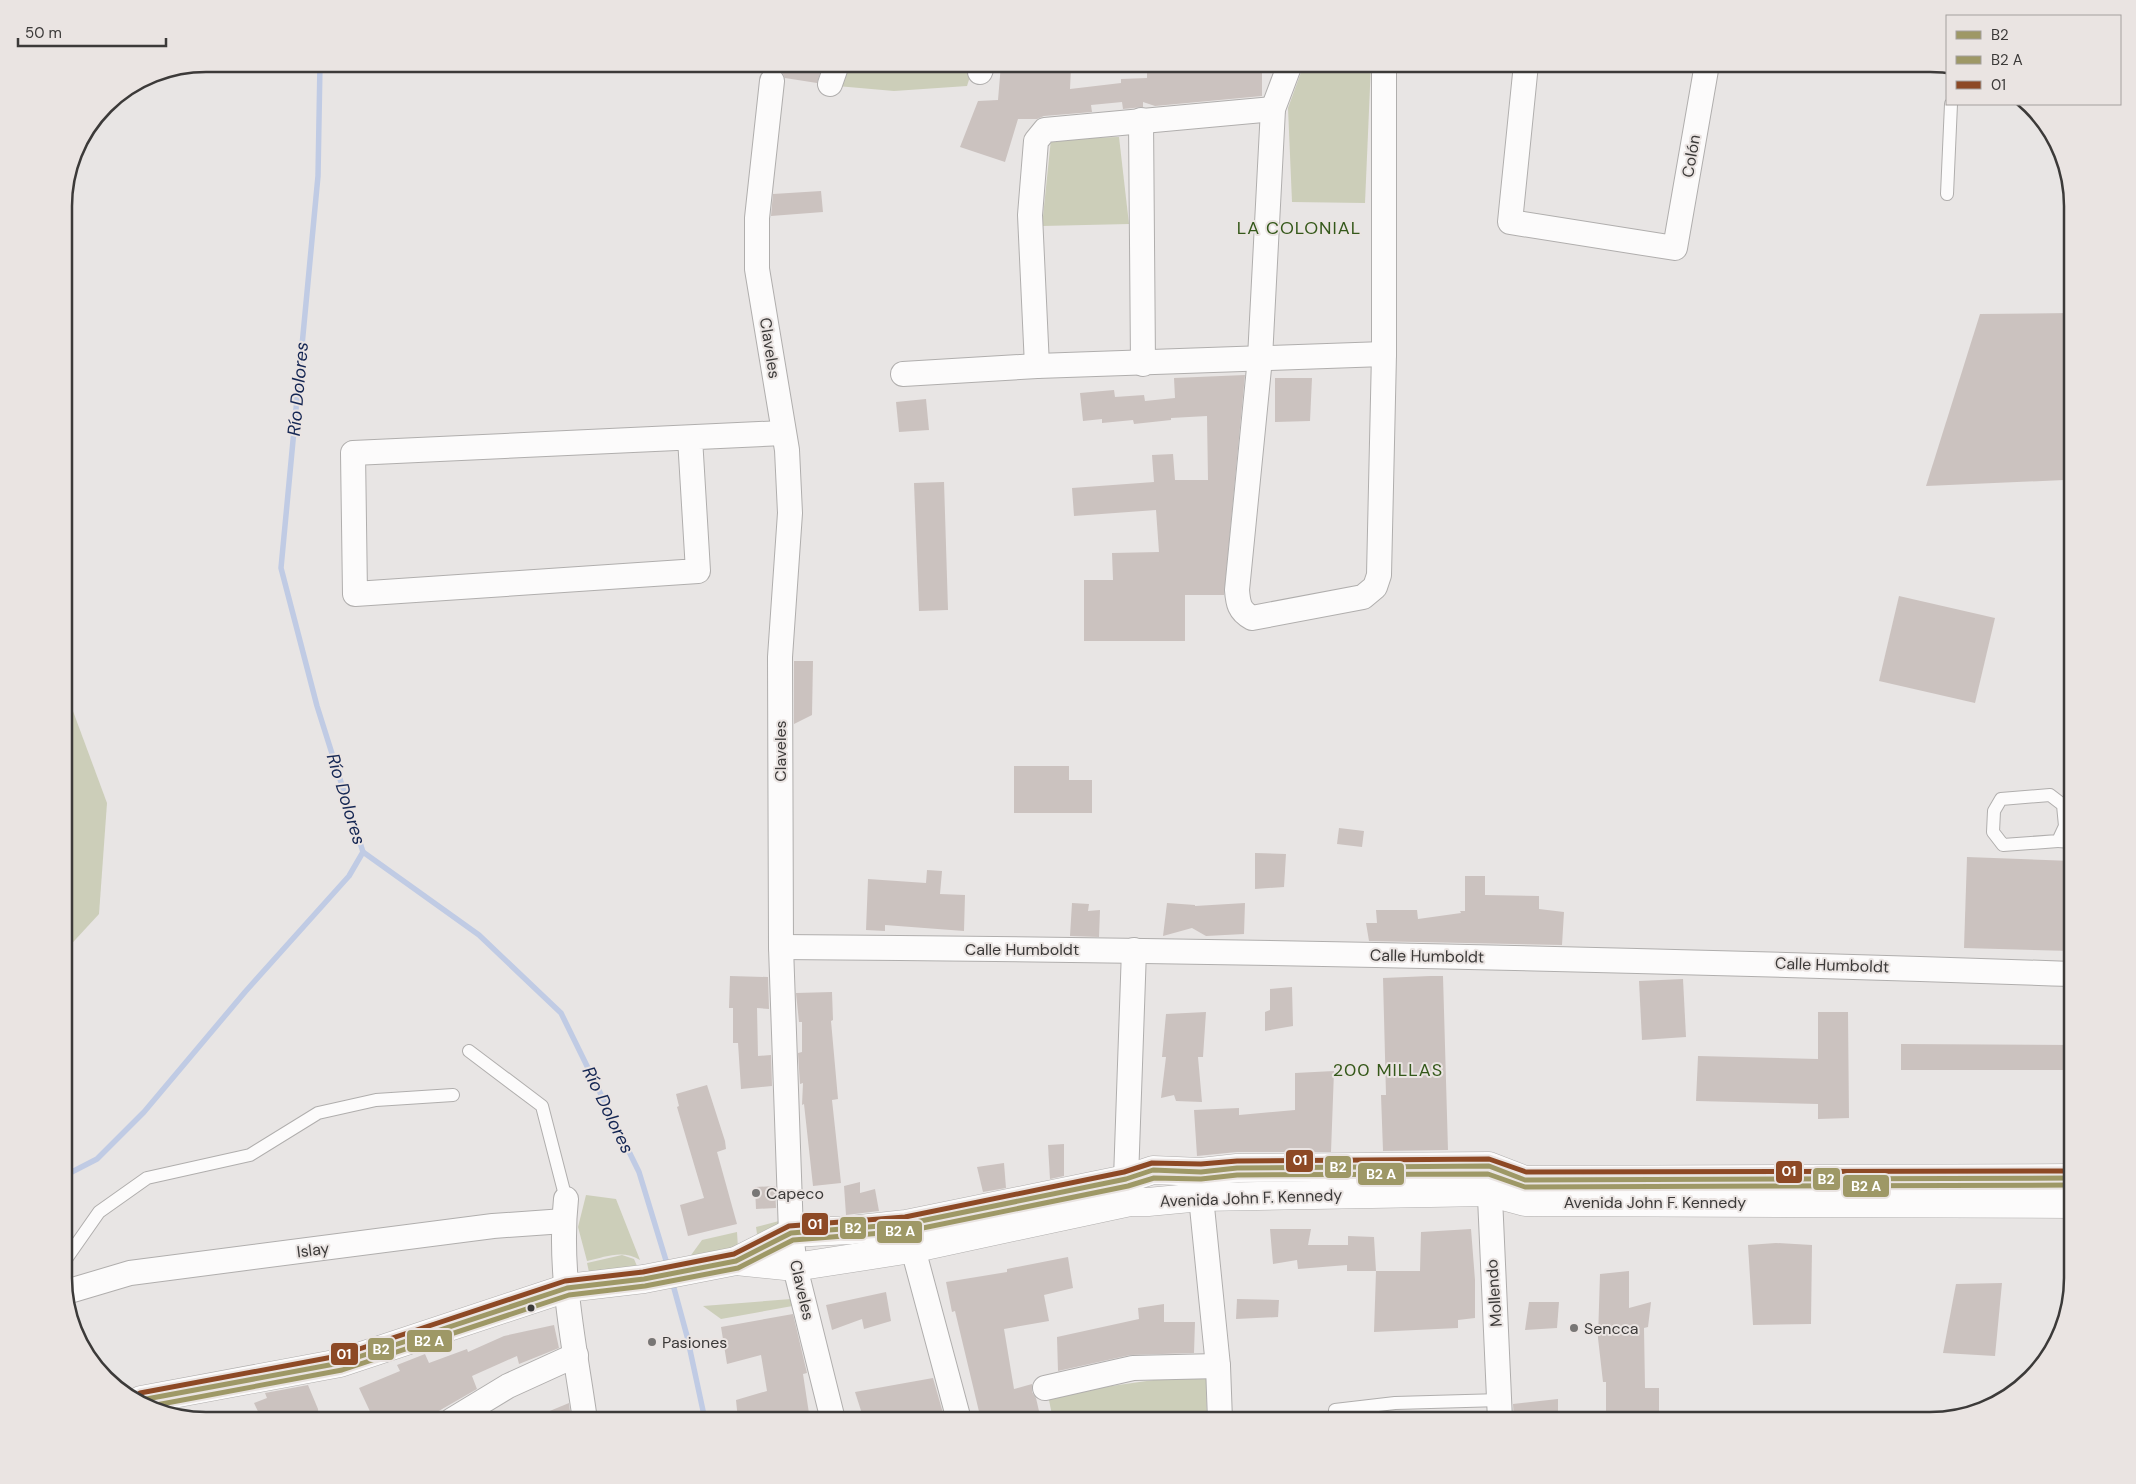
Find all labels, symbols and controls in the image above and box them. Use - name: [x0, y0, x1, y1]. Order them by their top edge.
- scale bar: [18, 15, 165, 47]
- legend: [1946, 15, 2121, 105]
- text: 50 m: [25, 23, 62, 43]
- text: B2: [1991, 25, 2009, 45]
- text: B2 A: [1991, 50, 2023, 70]
- text: 01: [1991, 75, 2006, 95]
- street label: Colón: [1677, 133, 1705, 179]
- district label: LA COLONIAL: [1237, 216, 1361, 240]
- street label: Claveles: [755, 316, 785, 380]
- water label: Río Dolores: [282, 341, 314, 437]
- street label: Claveles: [770, 720, 791, 782]
- water label: Río Dolores: [321, 750, 371, 848]
- street label: Calle Humboldt: [965, 939, 1079, 960]
- street label: Calle Humboldt: [1370, 945, 1484, 967]
- street label: Calle Humboldt: [1774, 953, 1890, 977]
- district label: 200 MILLAS: [1333, 1058, 1443, 1082]
- water label: Río Dolores: [577, 1062, 639, 1158]
- line badge: 01: [1285, 1149, 1314, 1173]
- text: 01: [1293, 1151, 1307, 1169]
- line badge: B2: [1324, 1155, 1352, 1179]
- text: B2: [1329, 1158, 1347, 1176]
- line badge: 01: [1775, 1160, 1803, 1184]
- line badge: B2 A: [1357, 1162, 1405, 1186]
- text: 01: [1782, 1162, 1796, 1180]
- text: B2 A: [1366, 1165, 1396, 1183]
- line badge: B2: [1812, 1167, 1841, 1191]
- text: B2: [1817, 1170, 1835, 1188]
- line badge: B2 A: [1842, 1174, 1890, 1198]
- text: B2 A: [1851, 1177, 1881, 1195]
- place label: Capeco: [766, 1183, 824, 1204]
- street label: Avenida John F. Kennedy: [1159, 1184, 1343, 1212]
- marker: Capeco: [750, 1187, 762, 1199]
- street label: Avenida John F. Kennedy: [1564, 1192, 1746, 1213]
- line badge: 01: [801, 1212, 829, 1236]
- text: 01: [808, 1215, 822, 1233]
- line badge: B2: [839, 1216, 867, 1240]
- text: B2: [844, 1219, 862, 1237]
- line badge: B2 A: [876, 1220, 923, 1244]
- text: B2 A: [885, 1222, 915, 1240]
- street label: Islay: [295, 1238, 331, 1262]
- street label: Claveles: [785, 1258, 819, 1322]
- street label: Mollendo: [1481, 1258, 1507, 1328]
- unlabelled marker: [526, 1303, 536, 1313]
- place label: Sencca: [1584, 1318, 1639, 1339]
- marker: Sencca: [1568, 1322, 1580, 1334]
- line badge: B2 A: [406, 1329, 453, 1353]
- text: B2 A: [414, 1332, 444, 1350]
- place label: Pasiones: [662, 1332, 727, 1353]
- marker: Pasiones: [646, 1336, 658, 1348]
- line badge: B2: [367, 1337, 395, 1361]
- text: B2: [372, 1340, 390, 1358]
- line badge: 01: [330, 1342, 359, 1366]
- text: 01: [337, 1345, 351, 1363]

